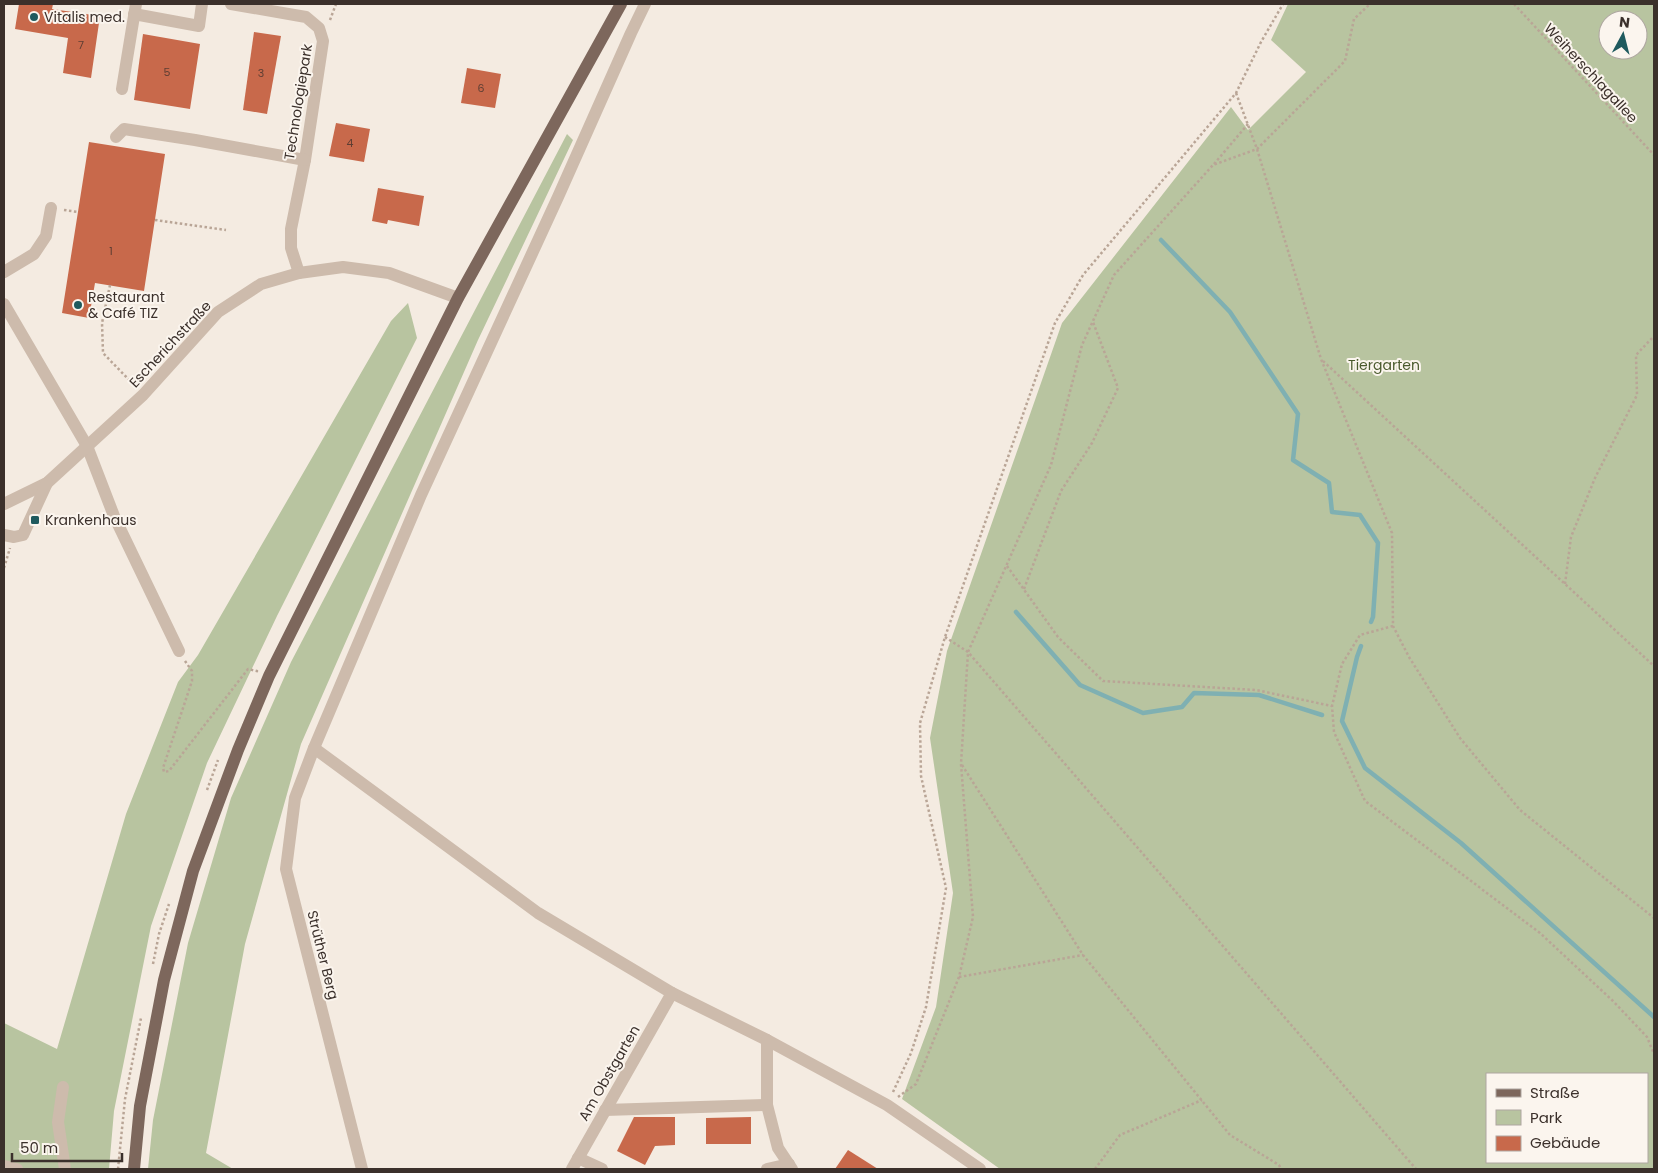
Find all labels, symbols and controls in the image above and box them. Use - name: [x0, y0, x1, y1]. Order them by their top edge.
- place label: Vitalis med.: [44, 7, 125, 27]
- north arrow: [1598, 10, 1648, 60]
- marker: Vitalis med.: [28, 11, 40, 23]
- text: N: [1618, 12, 1631, 33]
- street label: Weiherschlagallee: [1540, 19, 1643, 127]
- house number: 7: [78, 37, 84, 53]
- street label: Technologiepark: [279, 42, 317, 161]
- house number: 5: [164, 64, 171, 80]
- house number: 3: [258, 65, 264, 81]
- house number: 6: [478, 80, 485, 96]
- house number: 4: [347, 135, 354, 151]
- house number: 1: [109, 243, 113, 259]
- place label: Restaurant & Café TIZ: [88, 287, 165, 323]
- street label: Escherichstraße: [124, 296, 216, 392]
- marker: Restaurant & Café TIZ: [72, 299, 84, 311]
- park label: Tiergarten: [1348, 355, 1420, 375]
- place label: Krankenhaus: [45, 510, 137, 530]
- marker: Krankenhaus: [29, 514, 41, 526]
- street label: Strüther Berg: [302, 908, 344, 1002]
- street label: Am Obstgarten: [573, 1022, 645, 1124]
- legend: [1486, 1073, 1648, 1163]
- text: Straße: [1530, 1082, 1580, 1103]
- text: Park: [1530, 1107, 1562, 1128]
- scale bar: [12, 1130, 122, 1162]
- text: Gebäude: [1530, 1132, 1600, 1153]
- text: 50 m: [20, 1137, 58, 1158]

